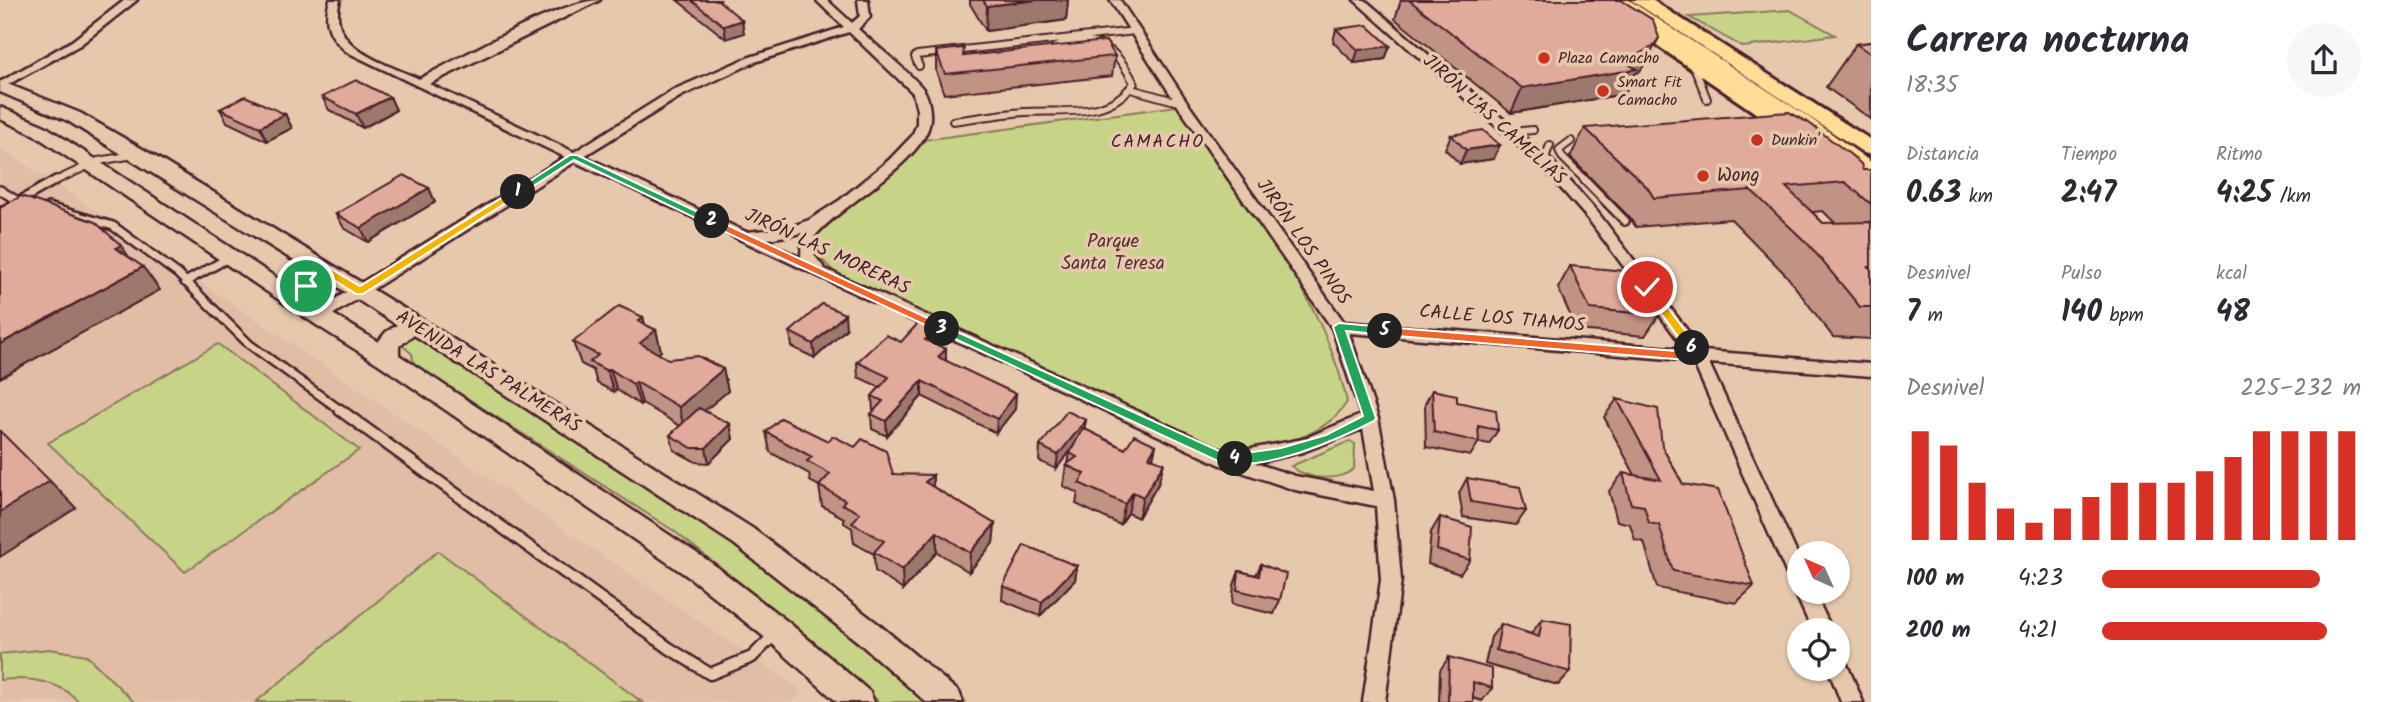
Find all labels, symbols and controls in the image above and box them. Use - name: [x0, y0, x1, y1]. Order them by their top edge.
- text: Carrera nocturna: [1906, 12, 2189, 72]
- button: share: [2287, 23, 2361, 97]
- place label: Plaza Camacho: [1558, 46, 1659, 71]
- street label: JIRÓN LAS CAMELIAS: [1415, 47, 1573, 193]
- marker: Plaza Camacho: [1536, 50, 1552, 66]
- text: 18:35: [1906, 68, 1958, 104]
- place label: Smart Fit Camacho: [1617, 70, 1683, 113]
- marker: Smart Fit Camacho: [1595, 83, 1611, 99]
- district label: CAMACHO: [1111, 128, 1205, 157]
- place label: Dunkin': [1771, 128, 1820, 153]
- marker: Dunkin': [1749, 132, 1765, 148]
- text: Distancia: [1906, 140, 1979, 170]
- text: Tiempo: [2061, 140, 2117, 170]
- text: Ritmo: [2216, 140, 2263, 170]
- place label: Wong: [1717, 161, 1760, 191]
- marker: Wong: [1695, 168, 1711, 184]
- text: 0.63: [1906, 170, 1961, 218]
- text: 2:47: [2061, 170, 2116, 218]
- text: 4:25: [2216, 170, 2272, 218]
- street label: JIRÓN LOS PINOS: [1248, 173, 1358, 311]
- pin: 1: [500, 174, 536, 210]
- text: 1: [515, 176, 520, 206]
- text: km: [1961, 182, 1993, 212]
- text: /km: [2272, 182, 2311, 212]
- street label: JIRÓN LAS MORERAS: [739, 201, 915, 303]
- pin: 2: [694, 204, 730, 238]
- text: 2: [706, 205, 717, 235]
- park label: Parque Santa Teresa: [1061, 227, 1165, 279]
- pin: [276, 256, 336, 316]
- pin: [1617, 257, 1677, 317]
- text: Desnivel: [1906, 259, 1971, 289]
- text: Pulso: [2061, 259, 2102, 289]
- text: kcal: [2216, 259, 2247, 289]
- icon: arrive: [287, 267, 325, 305]
- icon: check: [1628, 268, 1666, 306]
- text: 7: [1906, 289, 1920, 337]
- text: 140: [2061, 289, 2102, 337]
- text: 48: [2216, 289, 2250, 337]
- street label: CALLE LOS TIAMOS: [1418, 297, 1586, 341]
- text: m: [1920, 301, 1943, 331]
- text: bpm: [2102, 301, 2144, 331]
- street label: AVENIDA LAS PALMERAS: [389, 303, 587, 441]
- pin: 3: [925, 312, 960, 346]
- text: 3: [936, 313, 947, 343]
- pin: 5: [1368, 314, 1402, 348]
- text: 5: [1380, 315, 1389, 345]
- pin: 6: [1674, 330, 1710, 366]
- text: 6: [1686, 332, 1697, 362]
- text: Desnivel: [1906, 371, 1984, 407]
- text: 225–232 m: [2241, 371, 2361, 407]
- pin: 4: [1218, 442, 1252, 476]
- text: 4: [1229, 443, 1240, 473]
- north arrow: [1787, 541, 1850, 604]
- map controls: [1787, 541, 1850, 681]
- text: 100 m: [1906, 561, 1964, 597]
- text: 4:23: [2018, 561, 2063, 597]
- text: 200 m: [1906, 613, 1971, 649]
- text: 4:21: [2018, 613, 2057, 649]
- button: locate: [1787, 618, 1850, 681]

